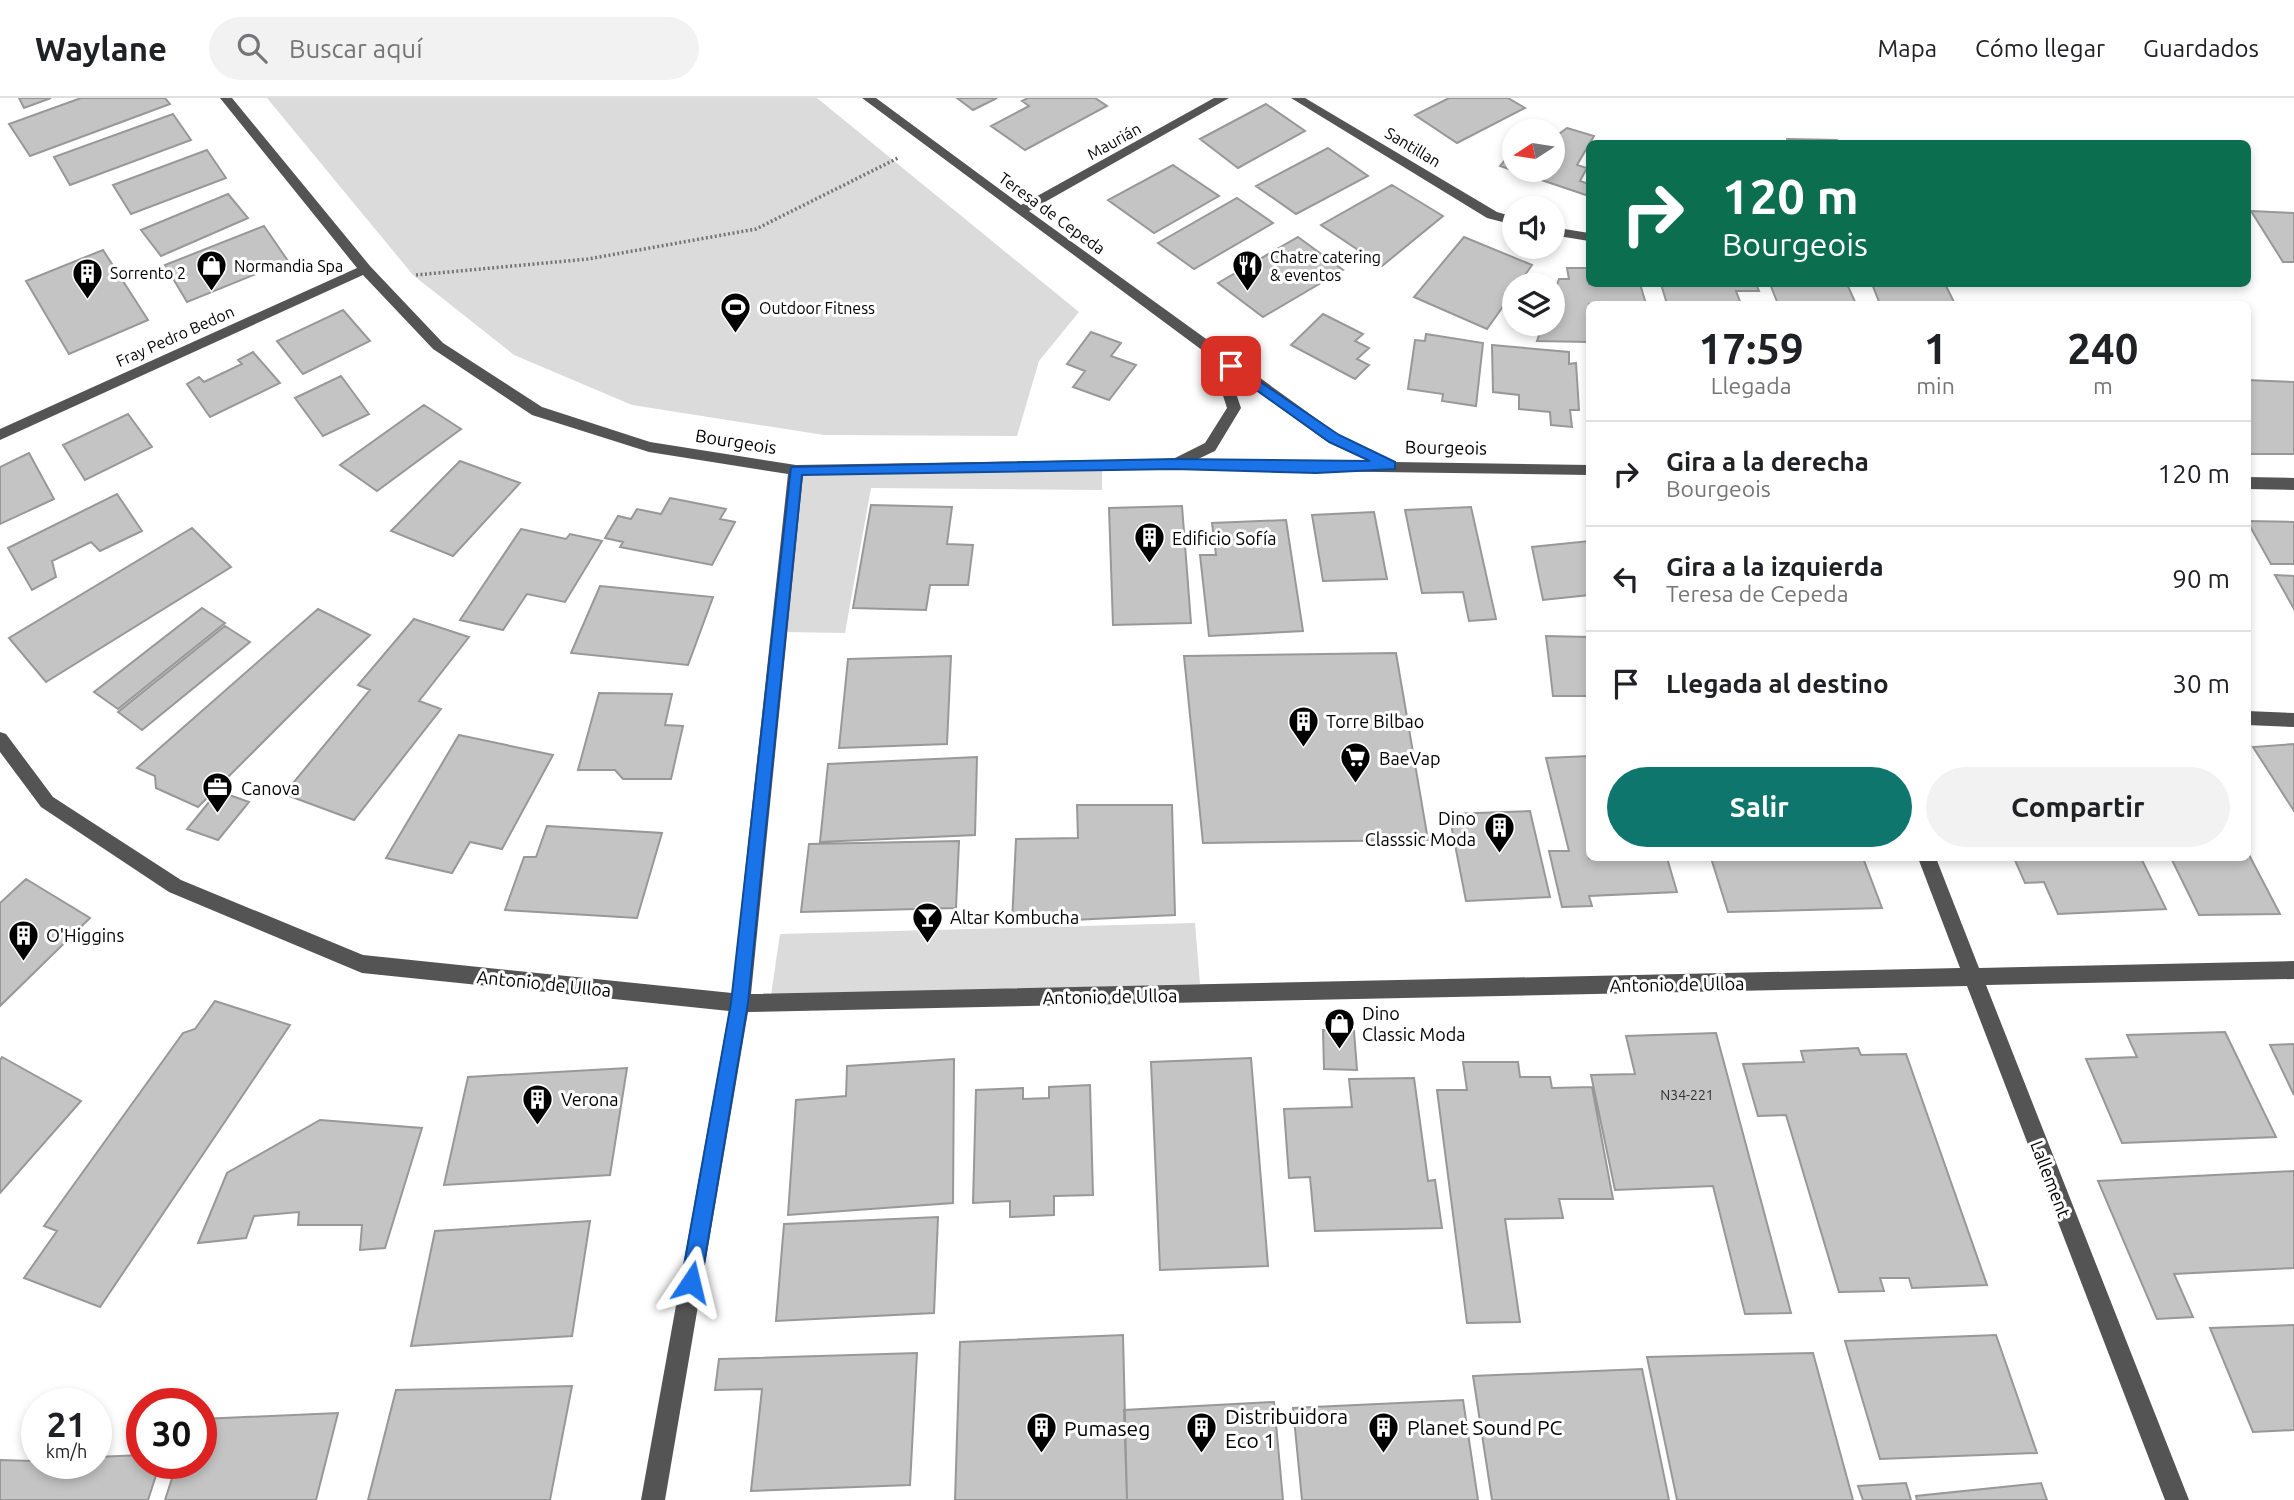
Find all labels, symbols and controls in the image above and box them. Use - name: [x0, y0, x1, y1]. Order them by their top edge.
- search box: [209, 17, 699, 80]
- icon: search: [233, 29, 271, 67]
- text: Waylane: [35, 30, 167, 67]
- text: Buscar aquí: [289, 34, 423, 63]
- text: Mapa: [1877, 35, 1937, 62]
- text: Cómo llegar: [1975, 35, 2105, 62]
- text: Guardados: [2143, 35, 2259, 62]
- street label: Maurián: [1084, 119, 1144, 163]
- north arrow: [1502, 119, 1564, 182]
- map controls: [1502, 119, 1565, 336]
- street label: Santillan: [1382, 123, 1444, 171]
- street label: Teresa de Cepeda: [995, 168, 1109, 258]
- icon: right: [1607, 168, 1698, 259]
- text: 120 m: [1722, 168, 1859, 223]
- button: sound: [1502, 196, 1565, 259]
- text: Bourgeois: [1722, 226, 1868, 262]
- place label: Chatre catering & eventos: [1270, 248, 1381, 284]
- shop icon: Normandia Spa: [194, 249, 228, 293]
- restaurant icon: Chatre catering & eventos: [1230, 249, 1264, 293]
- building icon: Sorrento 2: [70, 256, 104, 300]
- place label: Normandia Spa: [234, 257, 343, 275]
- place label: Sorrento 2: [110, 264, 186, 282]
- button: layers: [1502, 273, 1565, 336]
- sports icon: Outdoor Fitness: [719, 291, 753, 335]
- place label: Outdoor Fitness: [759, 299, 875, 317]
- street label: Fray Pedro Bedon: [113, 302, 237, 370]
- text: 17:59: [1699, 325, 1804, 372]
- text: 1: [1924, 325, 1947, 372]
- text: 240: [2067, 325, 2138, 372]
- pin: [1201, 336, 1261, 396]
- icon: arrive: [1212, 347, 1250, 385]
- text: Llegada: [1711, 373, 1791, 398]
- text: min: [1916, 373, 1955, 398]
- text: m: [2093, 373, 2113, 398]
- street label: Bourgeois: [694, 425, 778, 457]
- street label: Bourgeois: [1405, 436, 1487, 458]
- text: Gira a la derecha: [1666, 447, 1869, 476]
- icon: right: [1607, 455, 1645, 493]
- text: 120 m: [2158, 459, 2230, 488]
- text: Bourgeois: [1666, 476, 1771, 501]
- building icon: Edificio Sofía: [1132, 521, 1166, 565]
- place label: Edificio Sofía: [1172, 528, 1277, 548]
- text: Gira a la izquierda: [1666, 552, 1884, 581]
- icon: left: [1607, 560, 1645, 598]
- text: 90 m: [2172, 564, 2230, 593]
- text: Teresa de Cepeda: [1666, 581, 1848, 606]
- icon: arrive: [1607, 665, 1645, 703]
- text: Llegada al destino: [1666, 669, 1889, 698]
- text: 30 m: [2172, 669, 2230, 698]
- building icon: Torre Bilbao: [1286, 704, 1320, 748]
- place label: Torre Bilbao: [1326, 711, 1424, 731]
- supermarket icon: BaeVap: [1339, 741, 1373, 785]
- place label: BaeVap: [1379, 748, 1441, 768]
- button: Salir: [1607, 767, 1912, 847]
- button: Compartir: [1926, 767, 2230, 847]
- office icon: Canova: [201, 771, 235, 815]
- place label: Canova: [241, 778, 300, 798]
- place label: Dino Classsic Moda: [1365, 808, 1476, 849]
- building icon: Dino Classsic Moda: [1482, 811, 1516, 855]
- bar icon: Altar Kombucha: [910, 900, 944, 944]
- place label: Altar Kombucha: [950, 907, 1079, 927]
- building icon: O'Higgins: [6, 918, 40, 962]
- place label: O'Higgins: [46, 925, 124, 945]
- street label: Antonio de Ulloa: [476, 966, 612, 1000]
- street label: Antonio de Ulloa: [1609, 973, 1745, 995]
- street label: Antonio de Ulloa: [1042, 985, 1178, 1007]
- place label: Dino Classic Moda: [1362, 1003, 1465, 1044]
- shop icon: Dino Classic Moda: [1322, 1006, 1356, 1050]
- building icon: Verona: [521, 1082, 555, 1126]
- house number: N34-221: [1660, 1087, 1714, 1103]
- place label: Verona: [561, 1089, 619, 1109]
- street label: Lallement: [2027, 1138, 2075, 1220]
- position arrow: [654, 1245, 728, 1319]
- speed limit sign: 30: [126, 1388, 217, 1479]
- text: 21: [47, 1404, 86, 1444]
- place label: Distribuidora Eco 1: [1225, 1404, 1348, 1452]
- building icon: Planet Sound PC: [1367, 1410, 1401, 1454]
- building icon: Pumaseg: [1024, 1411, 1058, 1455]
- building icon: Distribuidora Eco 1: [1185, 1411, 1219, 1455]
- place label: Planet Sound PC: [1407, 1415, 1562, 1439]
- place label: Pumaseg: [1064, 1416, 1150, 1440]
- text: km/h: [46, 1441, 87, 1461]

